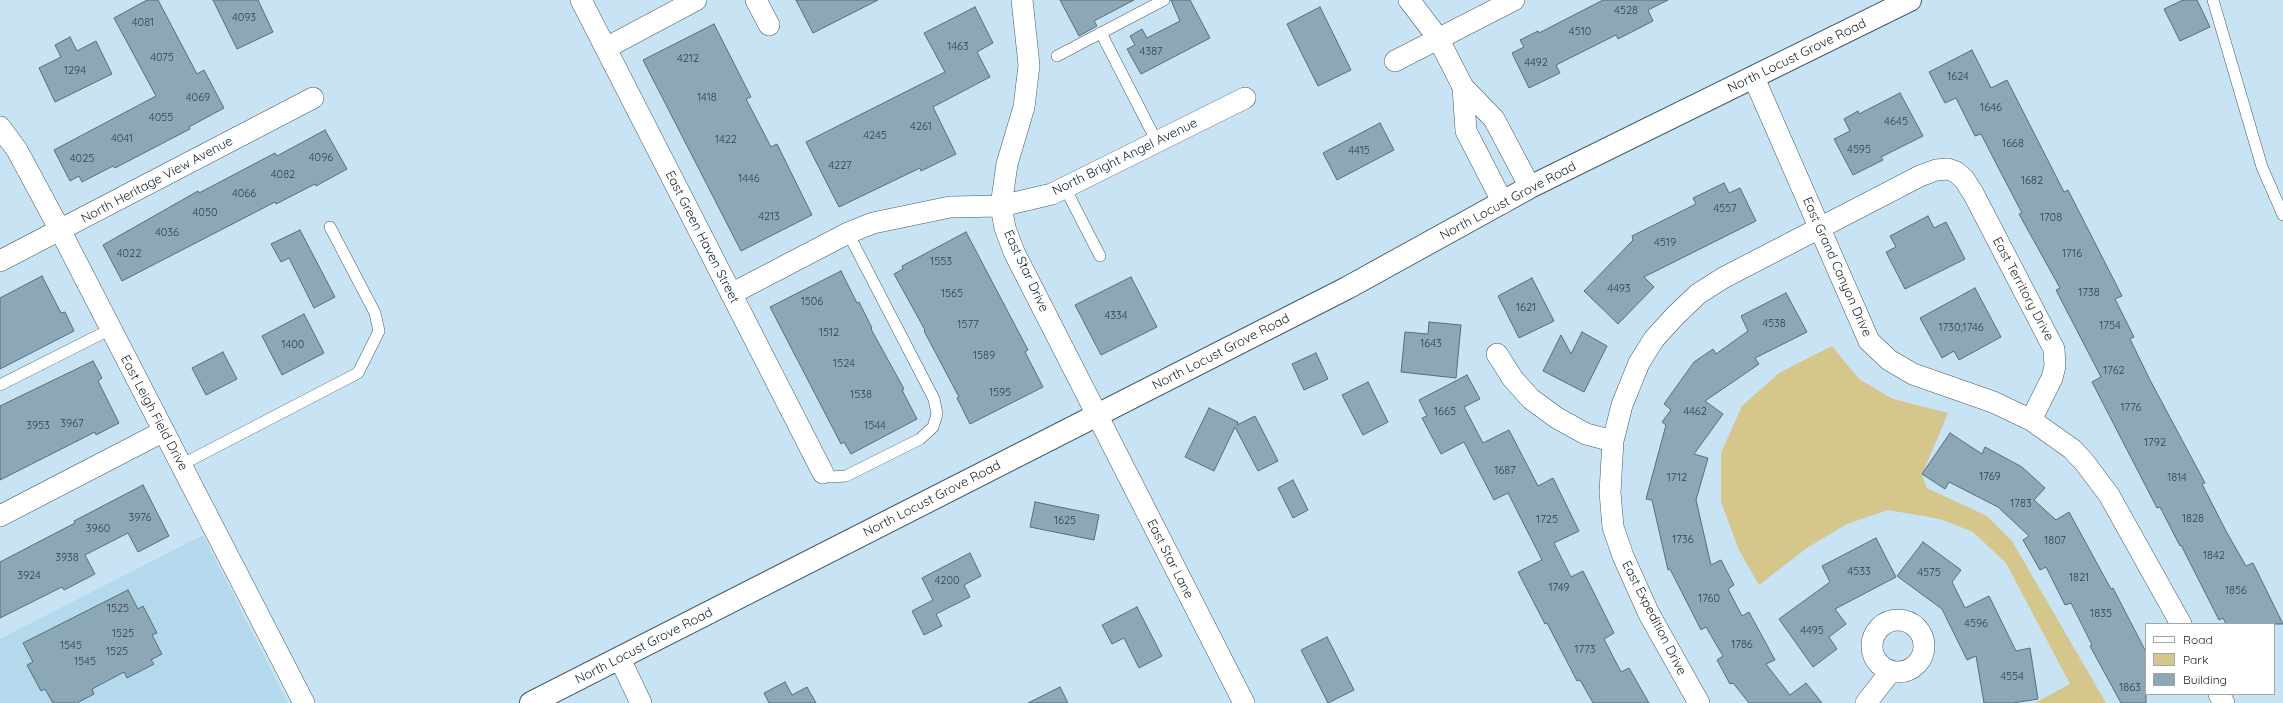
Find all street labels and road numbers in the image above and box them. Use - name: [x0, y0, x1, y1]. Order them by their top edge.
- street label: North Locust Grove Road: [1725, 16, 1869, 96]
- street label: North Bright Angel Avenue: [1050, 115, 1200, 199]
- street label: North Heritage View Avenue: [78, 133, 236, 227]
- street label: North Locust Grove Road: [1437, 158, 1579, 244]
- street label: East Green Haven Street: [662, 168, 742, 306]
- street label: East Grand Canyon Drive: [1799, 195, 1875, 339]
- street label: East Star Drive: [1000, 227, 1052, 315]
- street label: East Territory Drive: [1989, 234, 2057, 344]
- street label: North Locust Grove Road: [1150, 311, 1292, 393]
- street label: East Leigh Field Drive: [117, 353, 191, 473]
- street label: North Locust Grove Road: [861, 458, 1003, 540]
- street label: East Star Lane: [1143, 517, 1197, 601]
- street label: East Expedition Drive: [1618, 558, 1690, 678]
- street label: North Locust Grove Road: [573, 605, 715, 687]

